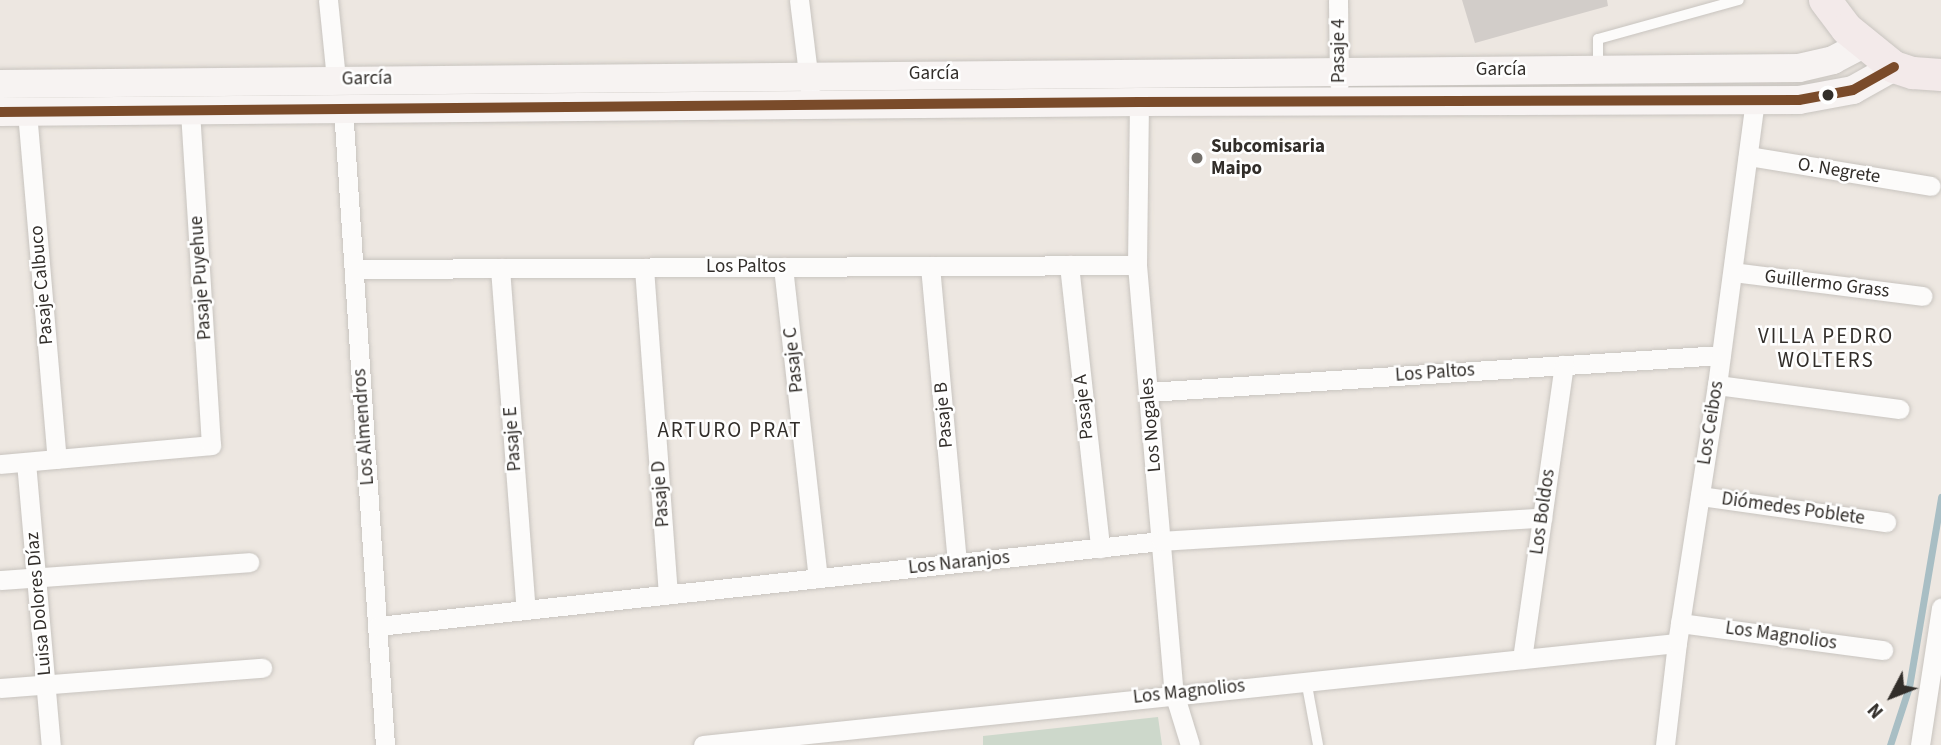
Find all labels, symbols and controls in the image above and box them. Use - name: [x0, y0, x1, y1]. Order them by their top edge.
- street label: Pasaje 4: [1328, 19, 1350, 83]
- street label: García: [1476, 59, 1526, 81]
- street label: García: [909, 63, 959, 85]
- street label: García: [341, 67, 393, 91]
- unlabelled marker: [1821, 88, 1835, 102]
- place label: Subcomisaria Maipo: [1211, 136, 1325, 180]
- marker: Subcomisaria Maipo: [1189, 150, 1205, 166]
- street label: O. Negrete: [1796, 153, 1882, 189]
- street label: Pasaje Puyehue: [185, 215, 217, 341]
- street label: Pasaje Calbuco: [25, 224, 59, 346]
- street label: Los Paltos: [706, 256, 786, 278]
- street label: Guillermo Grass: [1763, 265, 1891, 303]
- district label: VILLA PEDRO WOLTERS: [1759, 323, 1893, 373]
- street label: Pasaje C: [779, 326, 809, 394]
- street label: Los Paltos: [1394, 359, 1476, 387]
- street label: Los Almendros: [349, 368, 379, 486]
- street label: Pasaje A: [1069, 373, 1099, 441]
- street label: Los Nogales: [1136, 377, 1166, 473]
- street label: Los Ceibos: [1693, 379, 1729, 467]
- street label: Pasaje B: [930, 381, 958, 449]
- street label: Pasaje E: [499, 406, 527, 472]
- district label: ARTURO PRAT: [659, 417, 801, 443]
- street label: Pasaje D: [647, 460, 675, 528]
- street label: Los Boldos: [1526, 468, 1560, 556]
- street label: Diómedes Poblete: [1720, 488, 1866, 530]
- street label: Luisa Dolores Díaz: [21, 531, 57, 677]
- street label: Los Naranjos: [907, 546, 1011, 580]
- street label: Los Magnolios: [1724, 617, 1838, 655]
- north arrow: [1857, 661, 1927, 731]
- street label: Los Magnolios: [1132, 675, 1246, 709]
- text: N: [1862, 697, 1890, 724]

